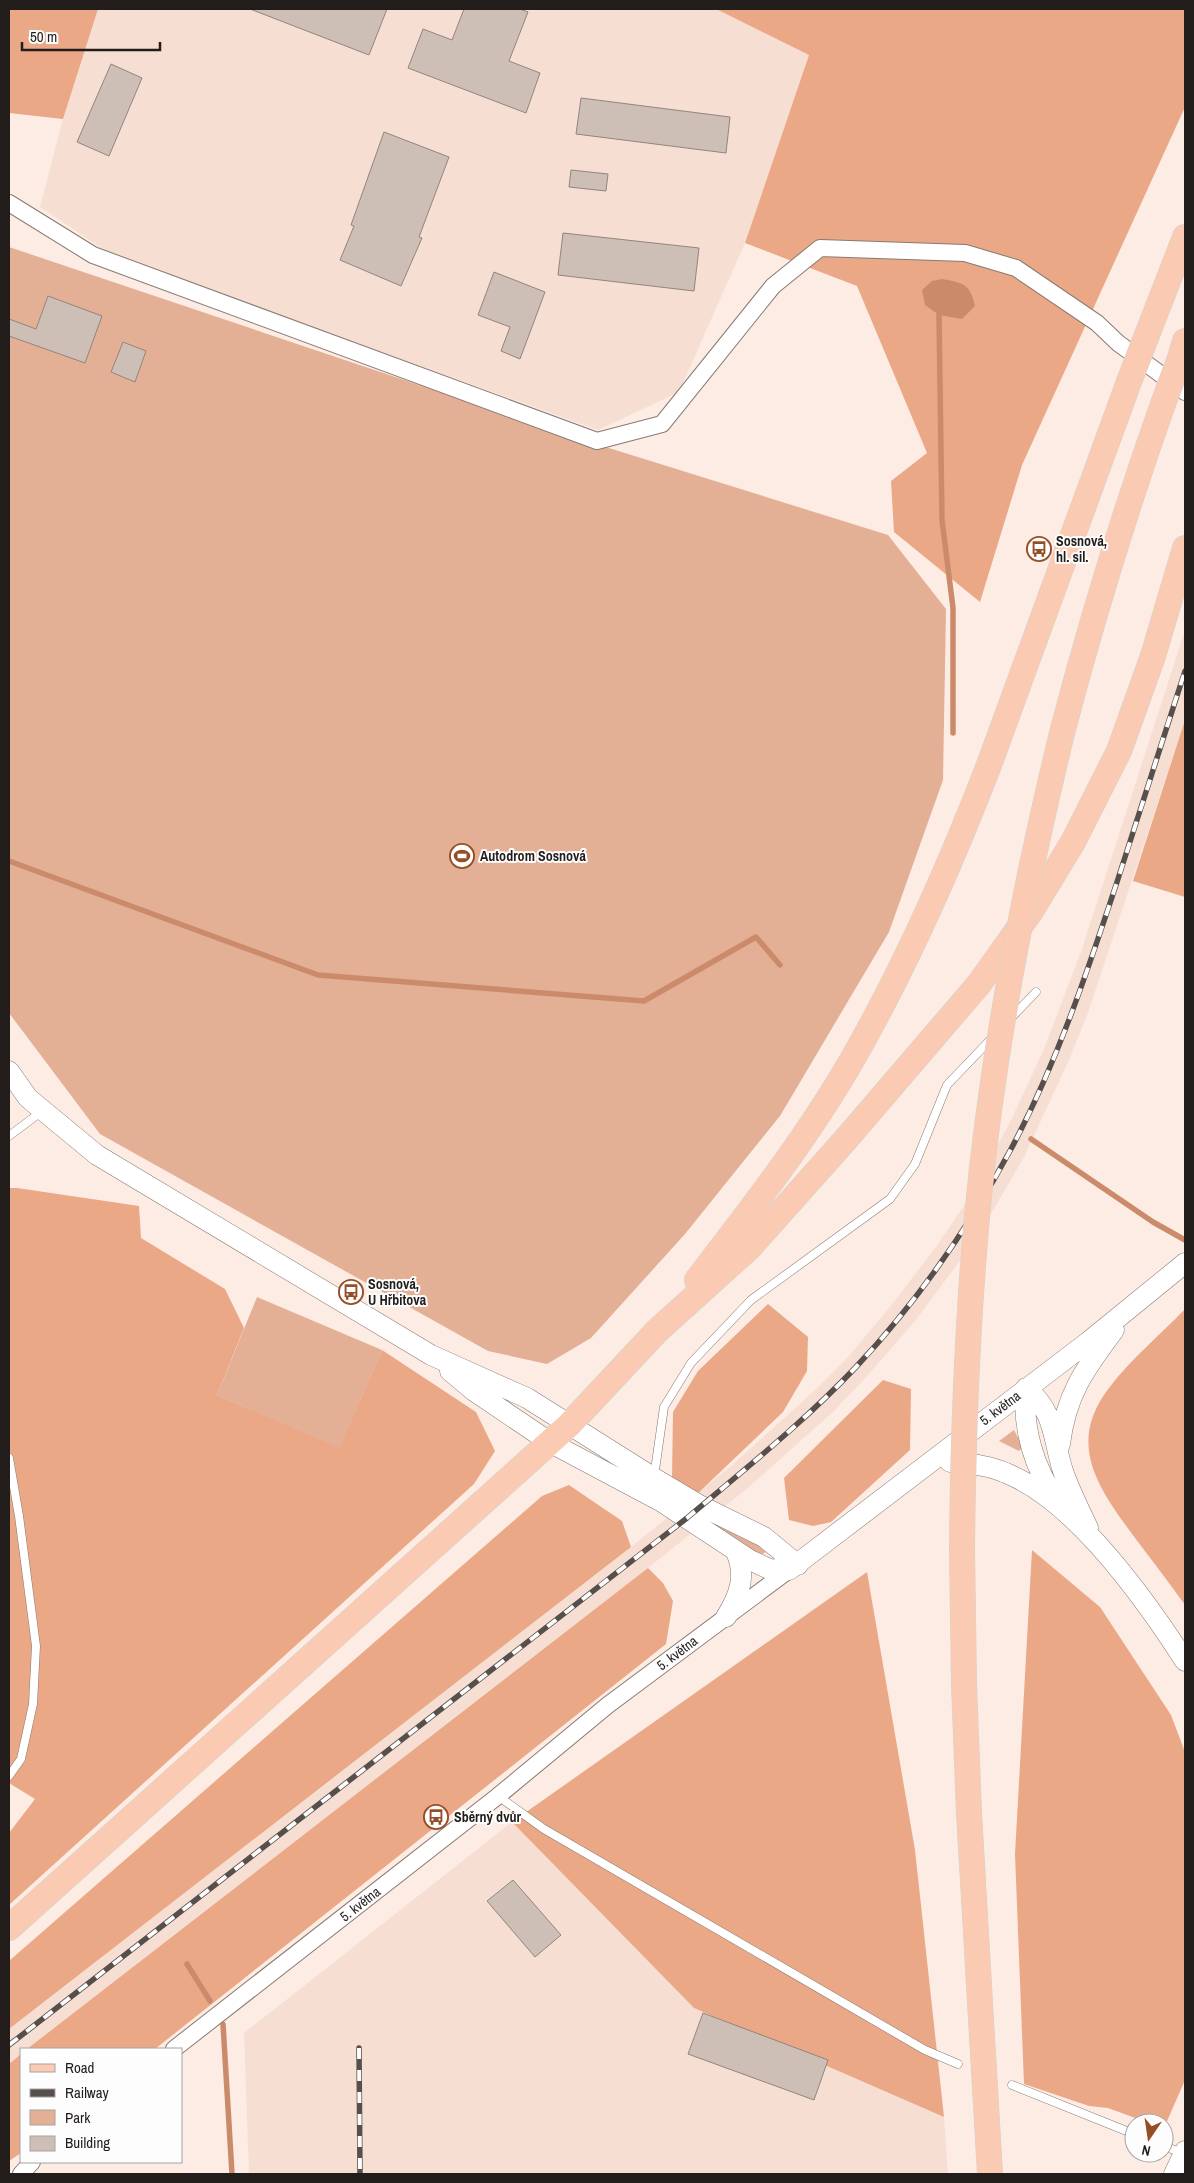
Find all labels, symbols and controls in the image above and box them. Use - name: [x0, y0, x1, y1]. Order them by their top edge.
- scale bar: [22, 20, 160, 52]
- text: 50 m: [30, 26, 57, 47]
- place label: Sosnová, hl. sil.: [1056, 532, 1107, 566]
- bus stop icon: Sosnová, hl. sil.: [1026, 536, 1052, 562]
- sports icon: Autodrom Sosnová: [449, 843, 475, 869]
- place label: Autodrom Sosnová: [480, 847, 586, 865]
- place label: Sosnová, U Hřbitova: [368, 1275, 427, 1309]
- bus stop icon: Sosnová, U Hřbitova: [338, 1279, 364, 1305]
- street label: 5. května: [976, 1386, 1025, 1429]
- street label: 5. května: [653, 1631, 702, 1674]
- bus stop icon: Sběrný dvůr: [423, 1804, 449, 1830]
- place label: Sběrný dvůr: [454, 1808, 522, 1826]
- street label: 5. května: [336, 1882, 384, 1925]
- legend: [20, 2048, 182, 2163]
- text: Road: [65, 2057, 94, 2078]
- text: Railway: [65, 2082, 110, 2103]
- text: Park: [65, 2107, 91, 2128]
- north arrow: [1124, 2113, 1174, 2163]
- text: Building: [65, 2132, 110, 2153]
- text: N: [1140, 2141, 1152, 2160]

